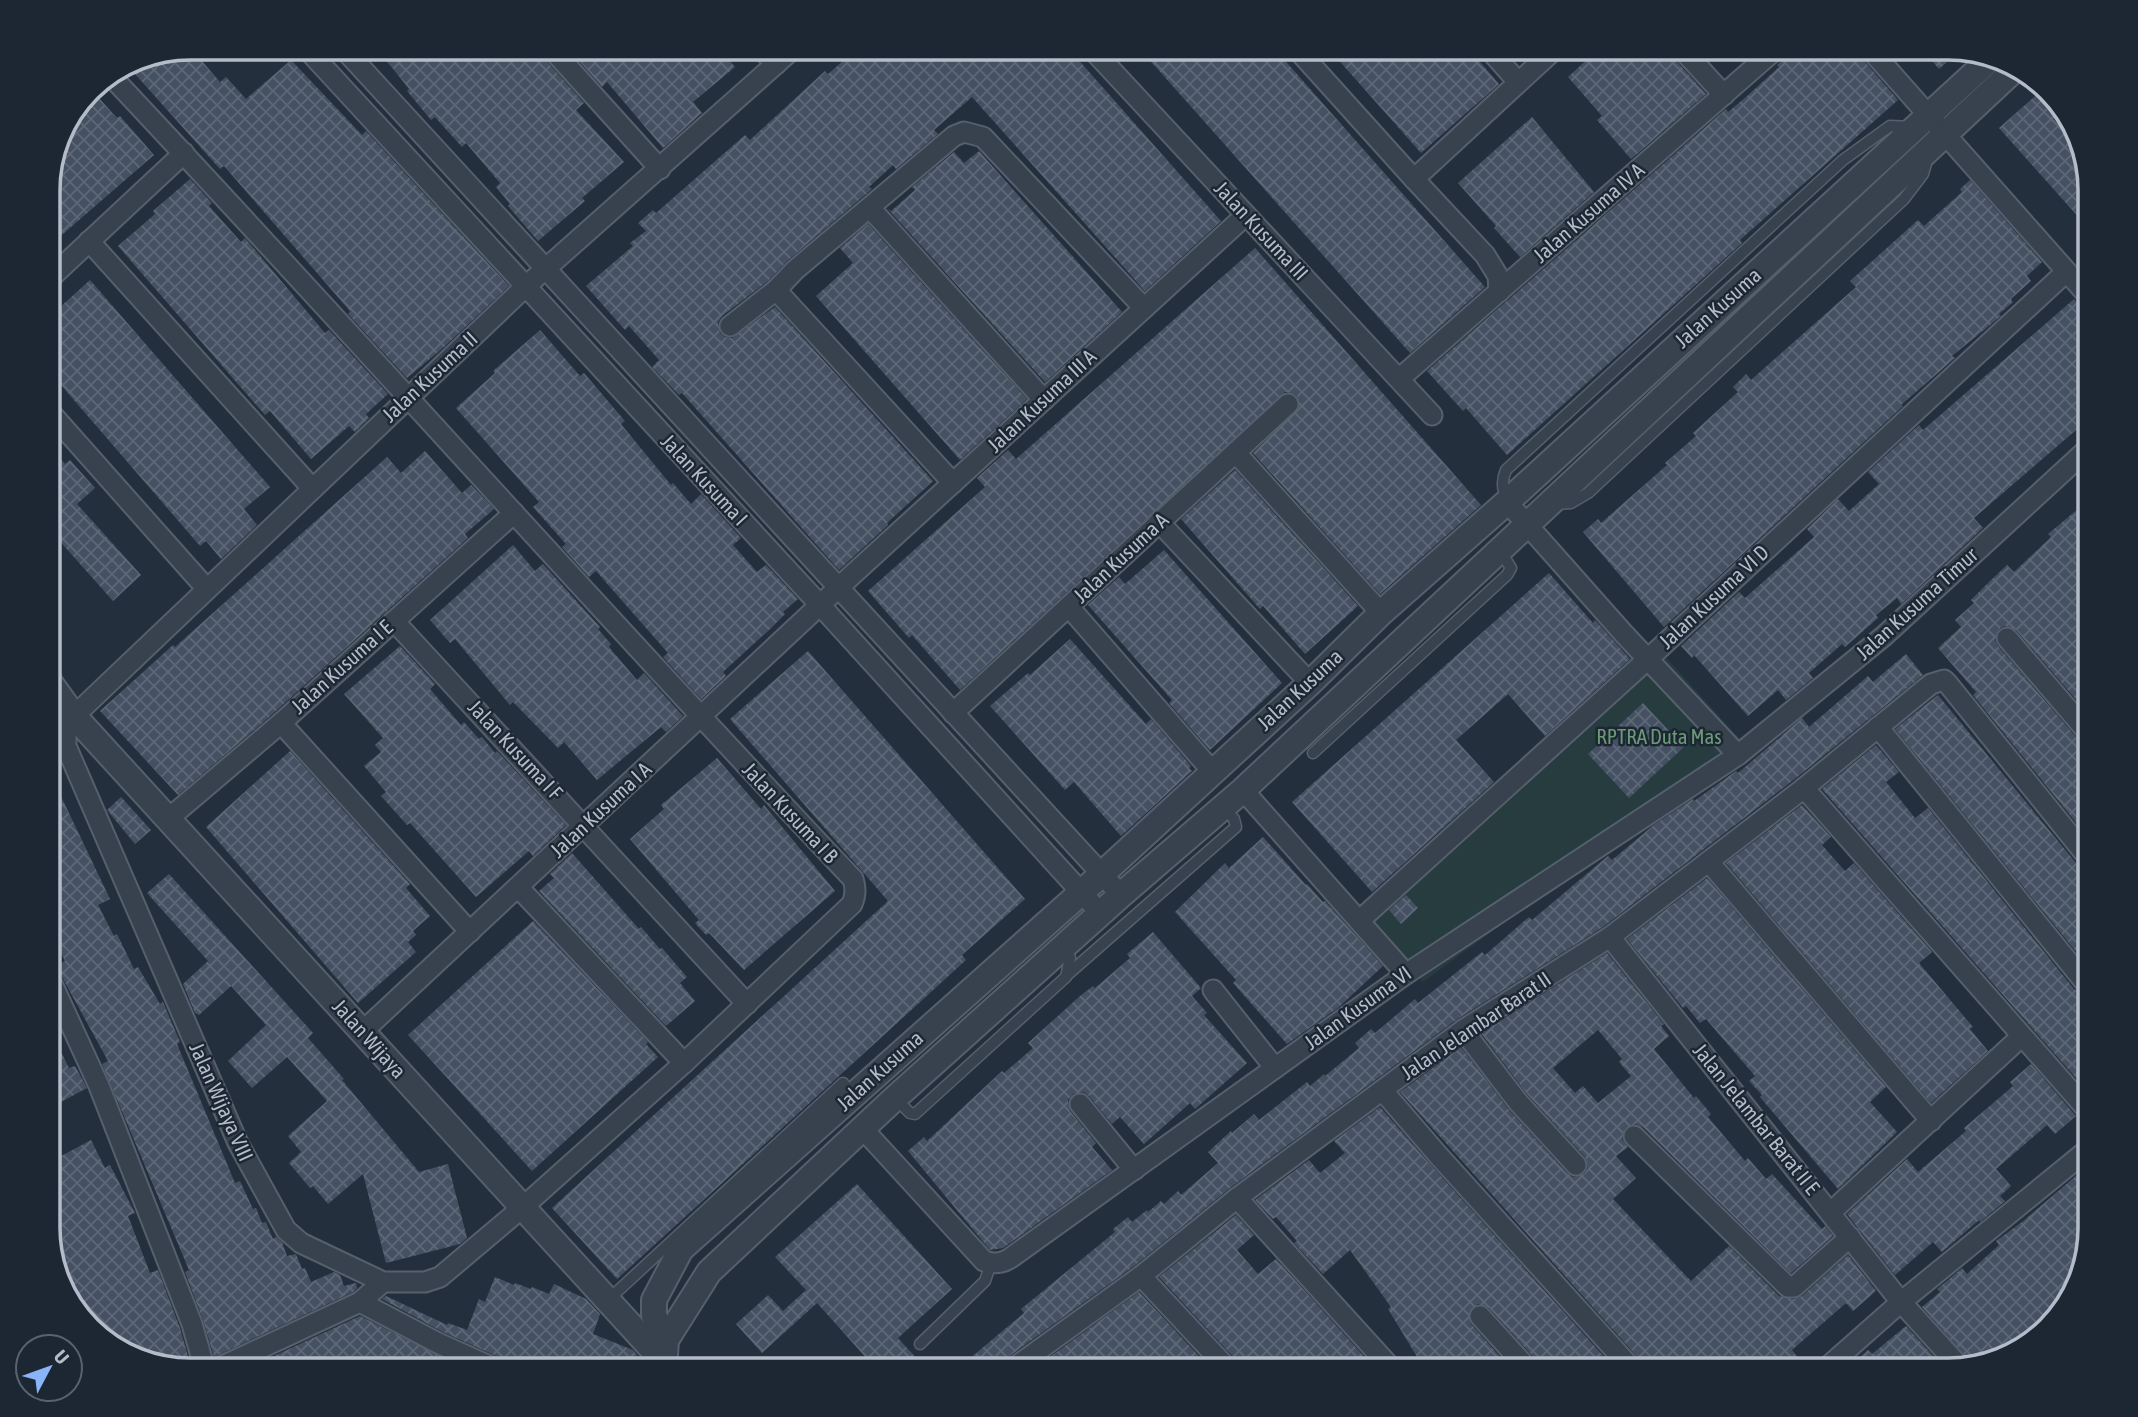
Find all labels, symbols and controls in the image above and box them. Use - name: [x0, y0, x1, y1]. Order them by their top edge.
- street label: Jalan Kusuma IV A: [1528, 157, 1649, 267]
- street label: Jalan Kusuma III: [1210, 176, 1314, 285]
- street label: Jalan Kusuma: [1669, 262, 1765, 352]
- street label: Jalan Kusuma II: [377, 326, 482, 426]
- street label: Jalan Kusuma III A: [982, 343, 1101, 457]
- street label: Jalan Kusuma I: [656, 429, 753, 530]
- street label: Jalan Kusuma A: [1068, 507, 1173, 607]
- street label: Jalan Kusuma VI D: [1654, 540, 1773, 653]
- street label: Jalan Kusuma Timur: [1851, 542, 1983, 664]
- street label: Jalan Kusuma I E: [286, 615, 397, 718]
- street label: Jalan Kusuma: [1252, 644, 1347, 735]
- street label: Jalan Kusuma I F: [464, 695, 568, 804]
- park label: RPTRA Duta Mas: [1596, 724, 1722, 748]
- street label: Jalan Kusuma I A: [545, 756, 656, 862]
- street label: Jalan Kusuma I B: [738, 757, 843, 868]
- street label: Jalan Kusuma VI: [1299, 960, 1415, 1054]
- street label: Jalan Jelambar Barat II: [1396, 966, 1555, 1084]
- street label: Jalan Wijaya: [328, 994, 411, 1083]
- street label: Jalan Kusuma: [831, 1025, 927, 1115]
- street label: Jalan Jelambar Barat II E: [1689, 1038, 1825, 1199]
- street label: Jalan Wijaya VIII: [185, 1039, 259, 1164]
- north arrow: [14, 1333, 84, 1403]
- text: U: [50, 1345, 74, 1368]

